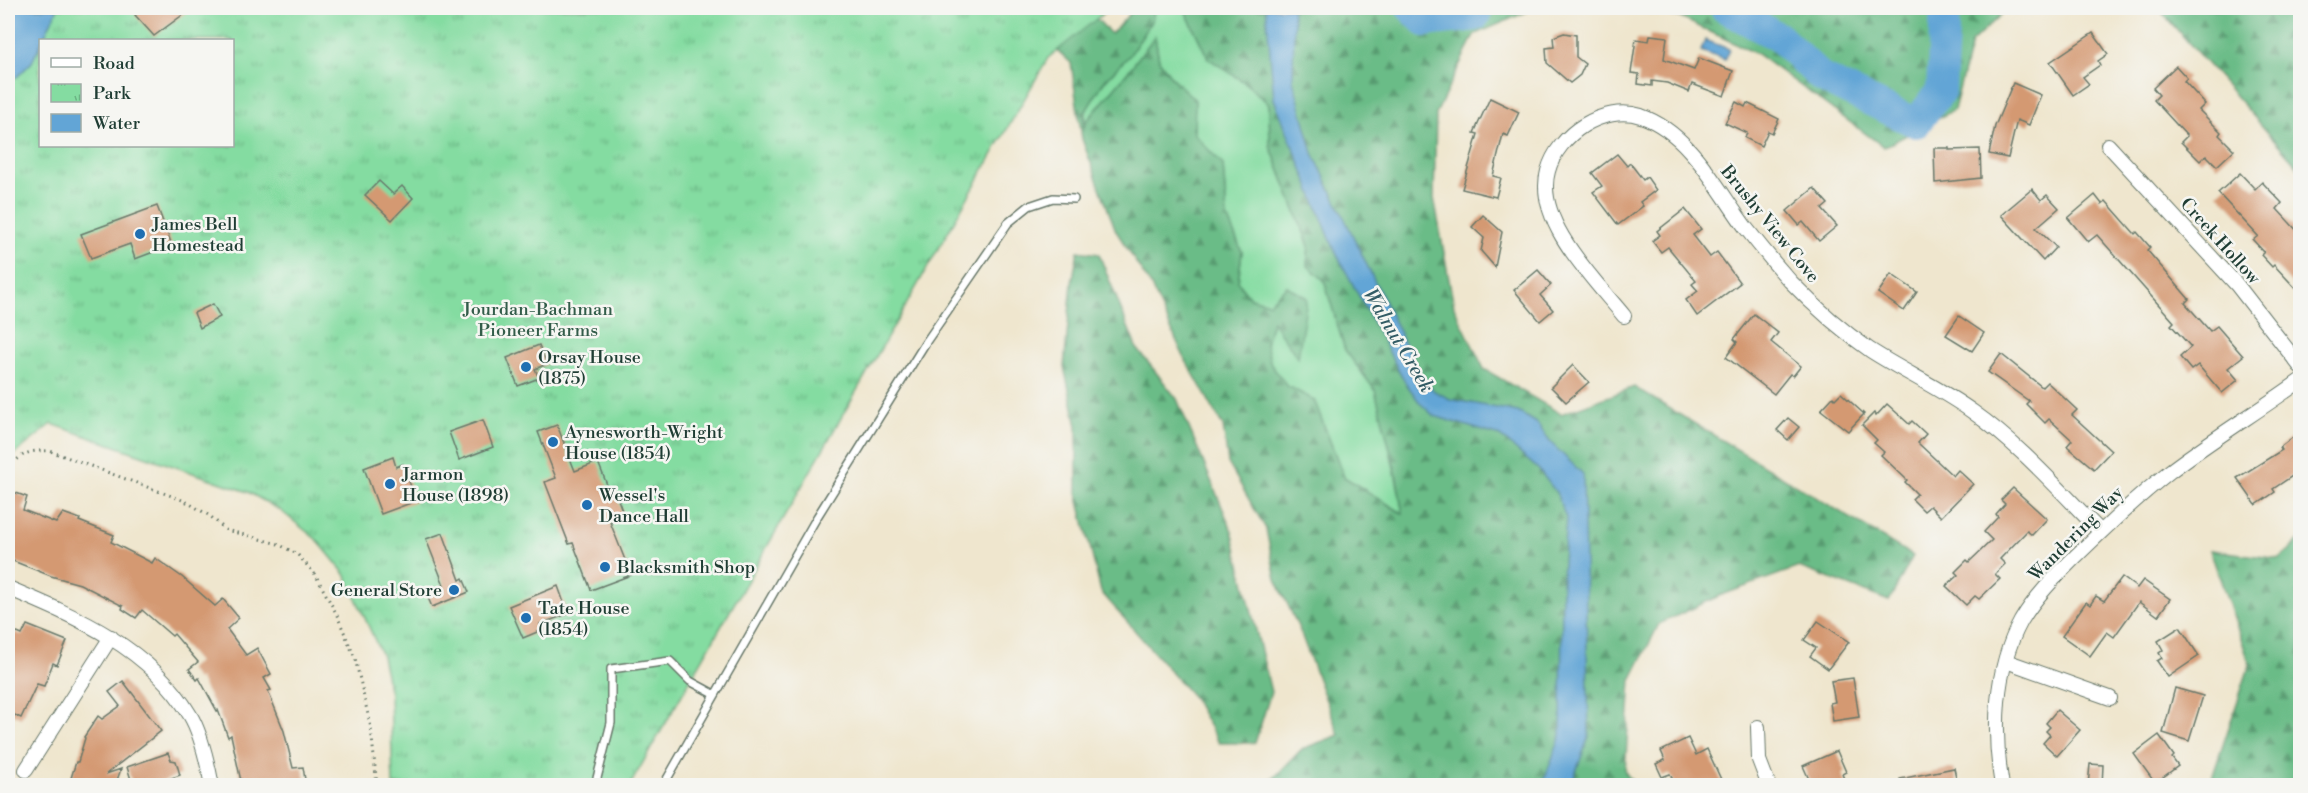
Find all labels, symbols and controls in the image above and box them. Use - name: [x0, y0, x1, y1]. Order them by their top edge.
- legend: [39, 39, 234, 147]
- text: Road: [93, 52, 136, 75]
- text: Park: [93, 82, 132, 105]
- text: Water: [92, 112, 141, 135]
- street label: Brushy View Cove: [1715, 160, 1825, 288]
- street label: Creek Hollow: [2175, 193, 2265, 290]
- place label: James Bell Homestead: [151, 213, 245, 257]
- marker: James Bell Homestead: [133, 227, 147, 241]
- water label: Walnut Creek: [1357, 284, 1439, 398]
- park label: Jourdan-Bachman Pioneer Farms: [462, 298, 613, 342]
- place label: Orsay House (1875): [538, 346, 641, 390]
- marker: Orsay House (1875): [519, 360, 533, 374]
- place label: Aynesworth-Wright House (1854): [564, 421, 724, 465]
- marker: Aynesworth-Wright House (1854): [546, 435, 560, 449]
- place label: Jarmon House (1898): [401, 463, 509, 507]
- marker: Jarmon House (1898): [383, 477, 397, 491]
- street label: Wandering Way: [2023, 481, 2129, 587]
- place label: Wessel's Dance Hall: [598, 484, 690, 528]
- marker: Wessel's Dance Hall: [580, 498, 594, 512]
- place label: Blacksmith Shop: [616, 556, 755, 579]
- marker: Blacksmith Shop: [598, 560, 612, 574]
- place label: General Store: [331, 579, 442, 602]
- marker: General Store: [447, 583, 461, 597]
- place label: Tate House (1854): [538, 597, 630, 641]
- marker: Tate House (1854): [519, 611, 533, 625]

